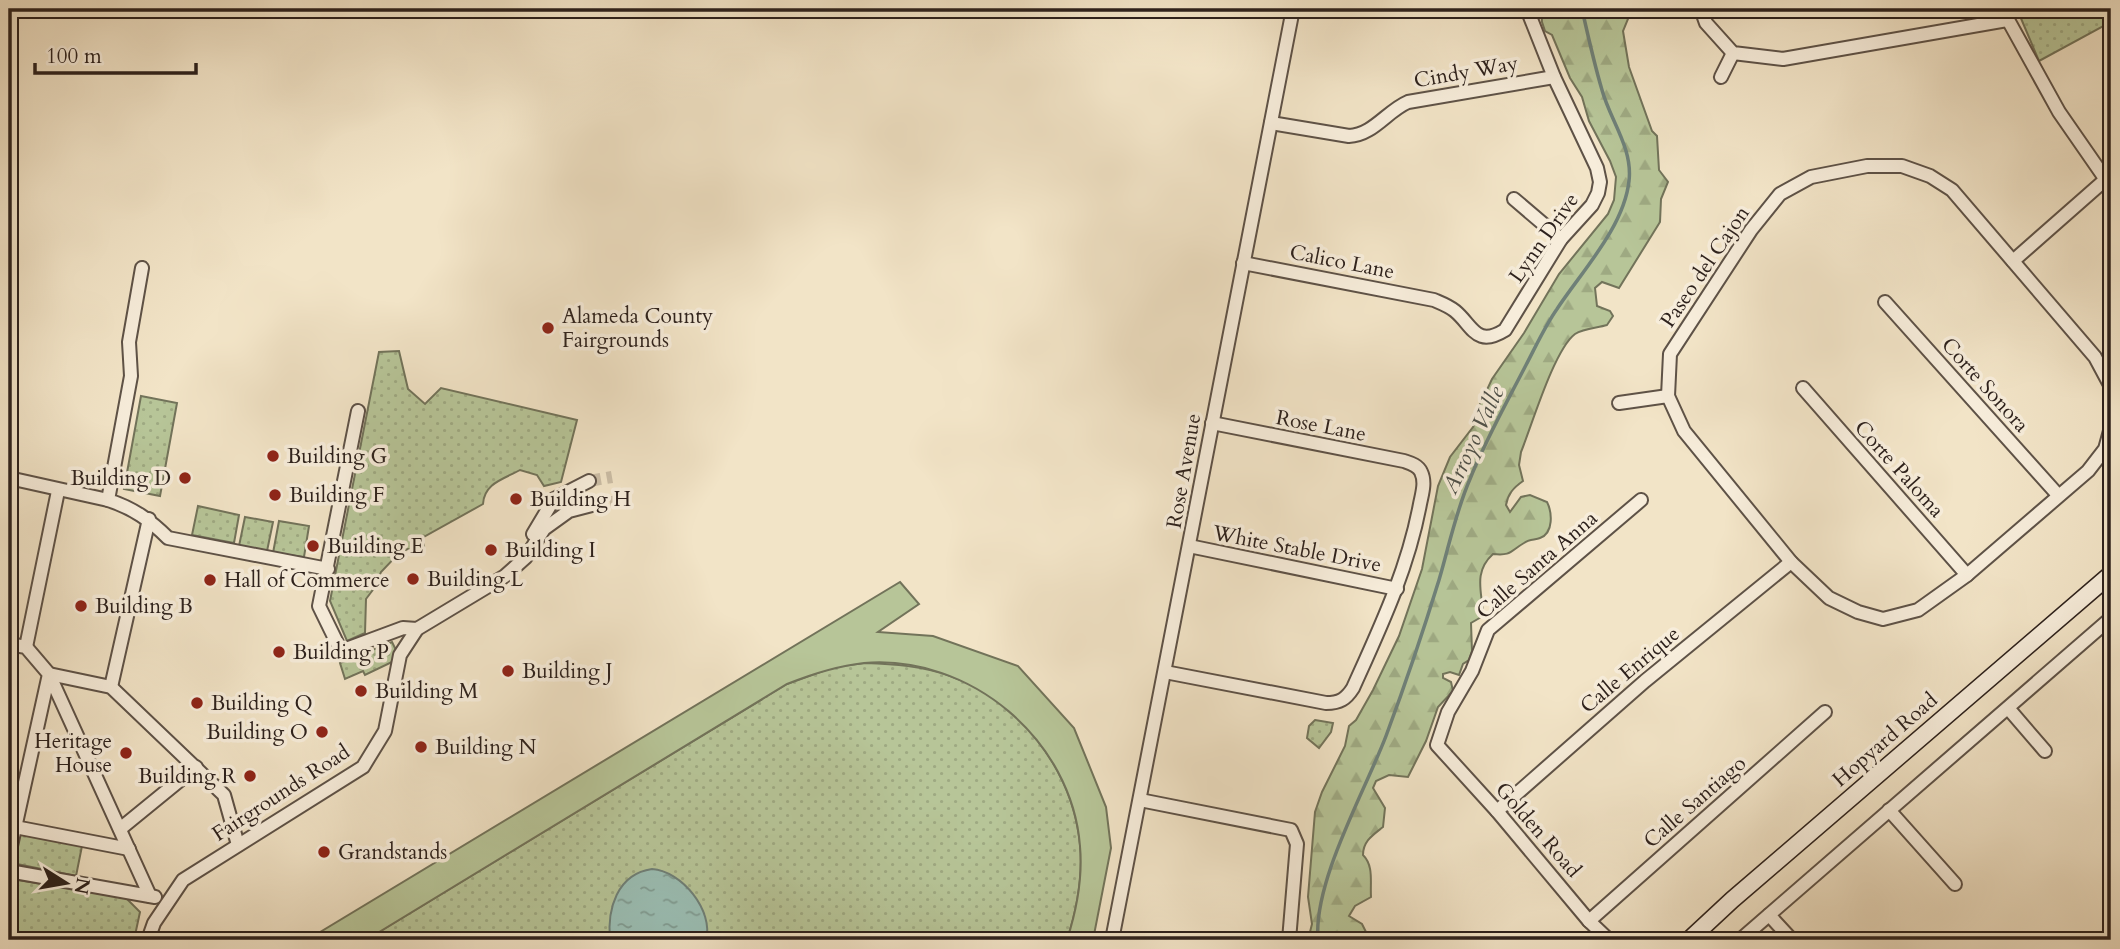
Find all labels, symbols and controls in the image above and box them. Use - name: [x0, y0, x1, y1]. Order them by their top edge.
- scale bar: [35, 32, 196, 76]
- text: 100 m: [46, 42, 102, 71]
- street label: Cindy Way: [1412, 49, 1520, 95]
- street label: Lynn Drive: [1502, 187, 1586, 289]
- street label: Paseo del Cajon: [1654, 200, 1756, 334]
- street label: Calico Lane: [1287, 238, 1397, 286]
- place label: Alameda County Fairgrounds: [562, 302, 713, 355]
- marker: Alameda County Fairgrounds: [540, 320, 556, 336]
- street label: Corte Sonora: [1934, 331, 2036, 439]
- water label: Arroyo Valle: [1434, 381, 1512, 500]
- street label: Rose Lane: [1273, 403, 1369, 449]
- street label: Rose Avenue: [1160, 411, 1208, 531]
- street label: Corte Paloma: [1847, 414, 1951, 524]
- place label: Building G: [287, 442, 387, 471]
- marker: Building G: [265, 448, 281, 464]
- place label: Building D: [70, 464, 171, 493]
- marker: Building D: [177, 470, 193, 486]
- place label: Building F: [289, 481, 384, 510]
- place label: Building H: [530, 485, 631, 514]
- marker: Building F: [267, 487, 283, 503]
- marker: Building H: [508, 491, 524, 507]
- street label: Calle Santa Anna: [1470, 504, 1604, 626]
- street label: White Stable Drive: [1209, 518, 1384, 580]
- place label: Building E: [327, 532, 423, 561]
- place label: Building I: [505, 536, 596, 565]
- marker: Building E: [305, 538, 321, 554]
- marker: Building I: [483, 542, 499, 558]
- place label: Building L: [427, 565, 523, 594]
- place label: Hall of Commerce: [224, 566, 390, 595]
- marker: Building L: [405, 571, 421, 587]
- marker: Hall of Commerce: [202, 572, 218, 588]
- place label: Building B: [95, 592, 193, 621]
- marker: Building B: [73, 598, 89, 614]
- street label: Calle Enrique: [1574, 620, 1686, 720]
- place label: Building P: [293, 638, 389, 667]
- marker: Building P: [271, 644, 287, 660]
- place label: Building J: [522, 657, 613, 686]
- marker: Building J: [500, 663, 516, 679]
- place label: Building M: [375, 677, 478, 706]
- marker: Building M: [353, 683, 369, 699]
- street label: Hopyard Road: [1826, 686, 1944, 794]
- place label: Building Q: [211, 689, 313, 718]
- marker: Building Q: [189, 695, 205, 711]
- place label: Building O: [206, 718, 308, 747]
- marker: Building O: [314, 724, 330, 740]
- place label: Heritage House: [34, 727, 112, 780]
- place label: Building N: [435, 733, 536, 762]
- street label: Fairgrounds Road: [206, 738, 356, 848]
- marker: Building N: [413, 739, 429, 755]
- marker: Heritage House: [118, 745, 134, 761]
- street label: Calle Santiago: [1637, 749, 1753, 855]
- place label: Building R: [138, 762, 236, 791]
- marker: Building R: [242, 768, 258, 784]
- street label: Golden Road: [1488, 776, 1588, 884]
- place label: Grandstands: [338, 838, 447, 867]
- marker: Grandstands: [316, 844, 332, 860]
- north arrow: [32, 848, 102, 918]
- text: N: [67, 875, 96, 897]

